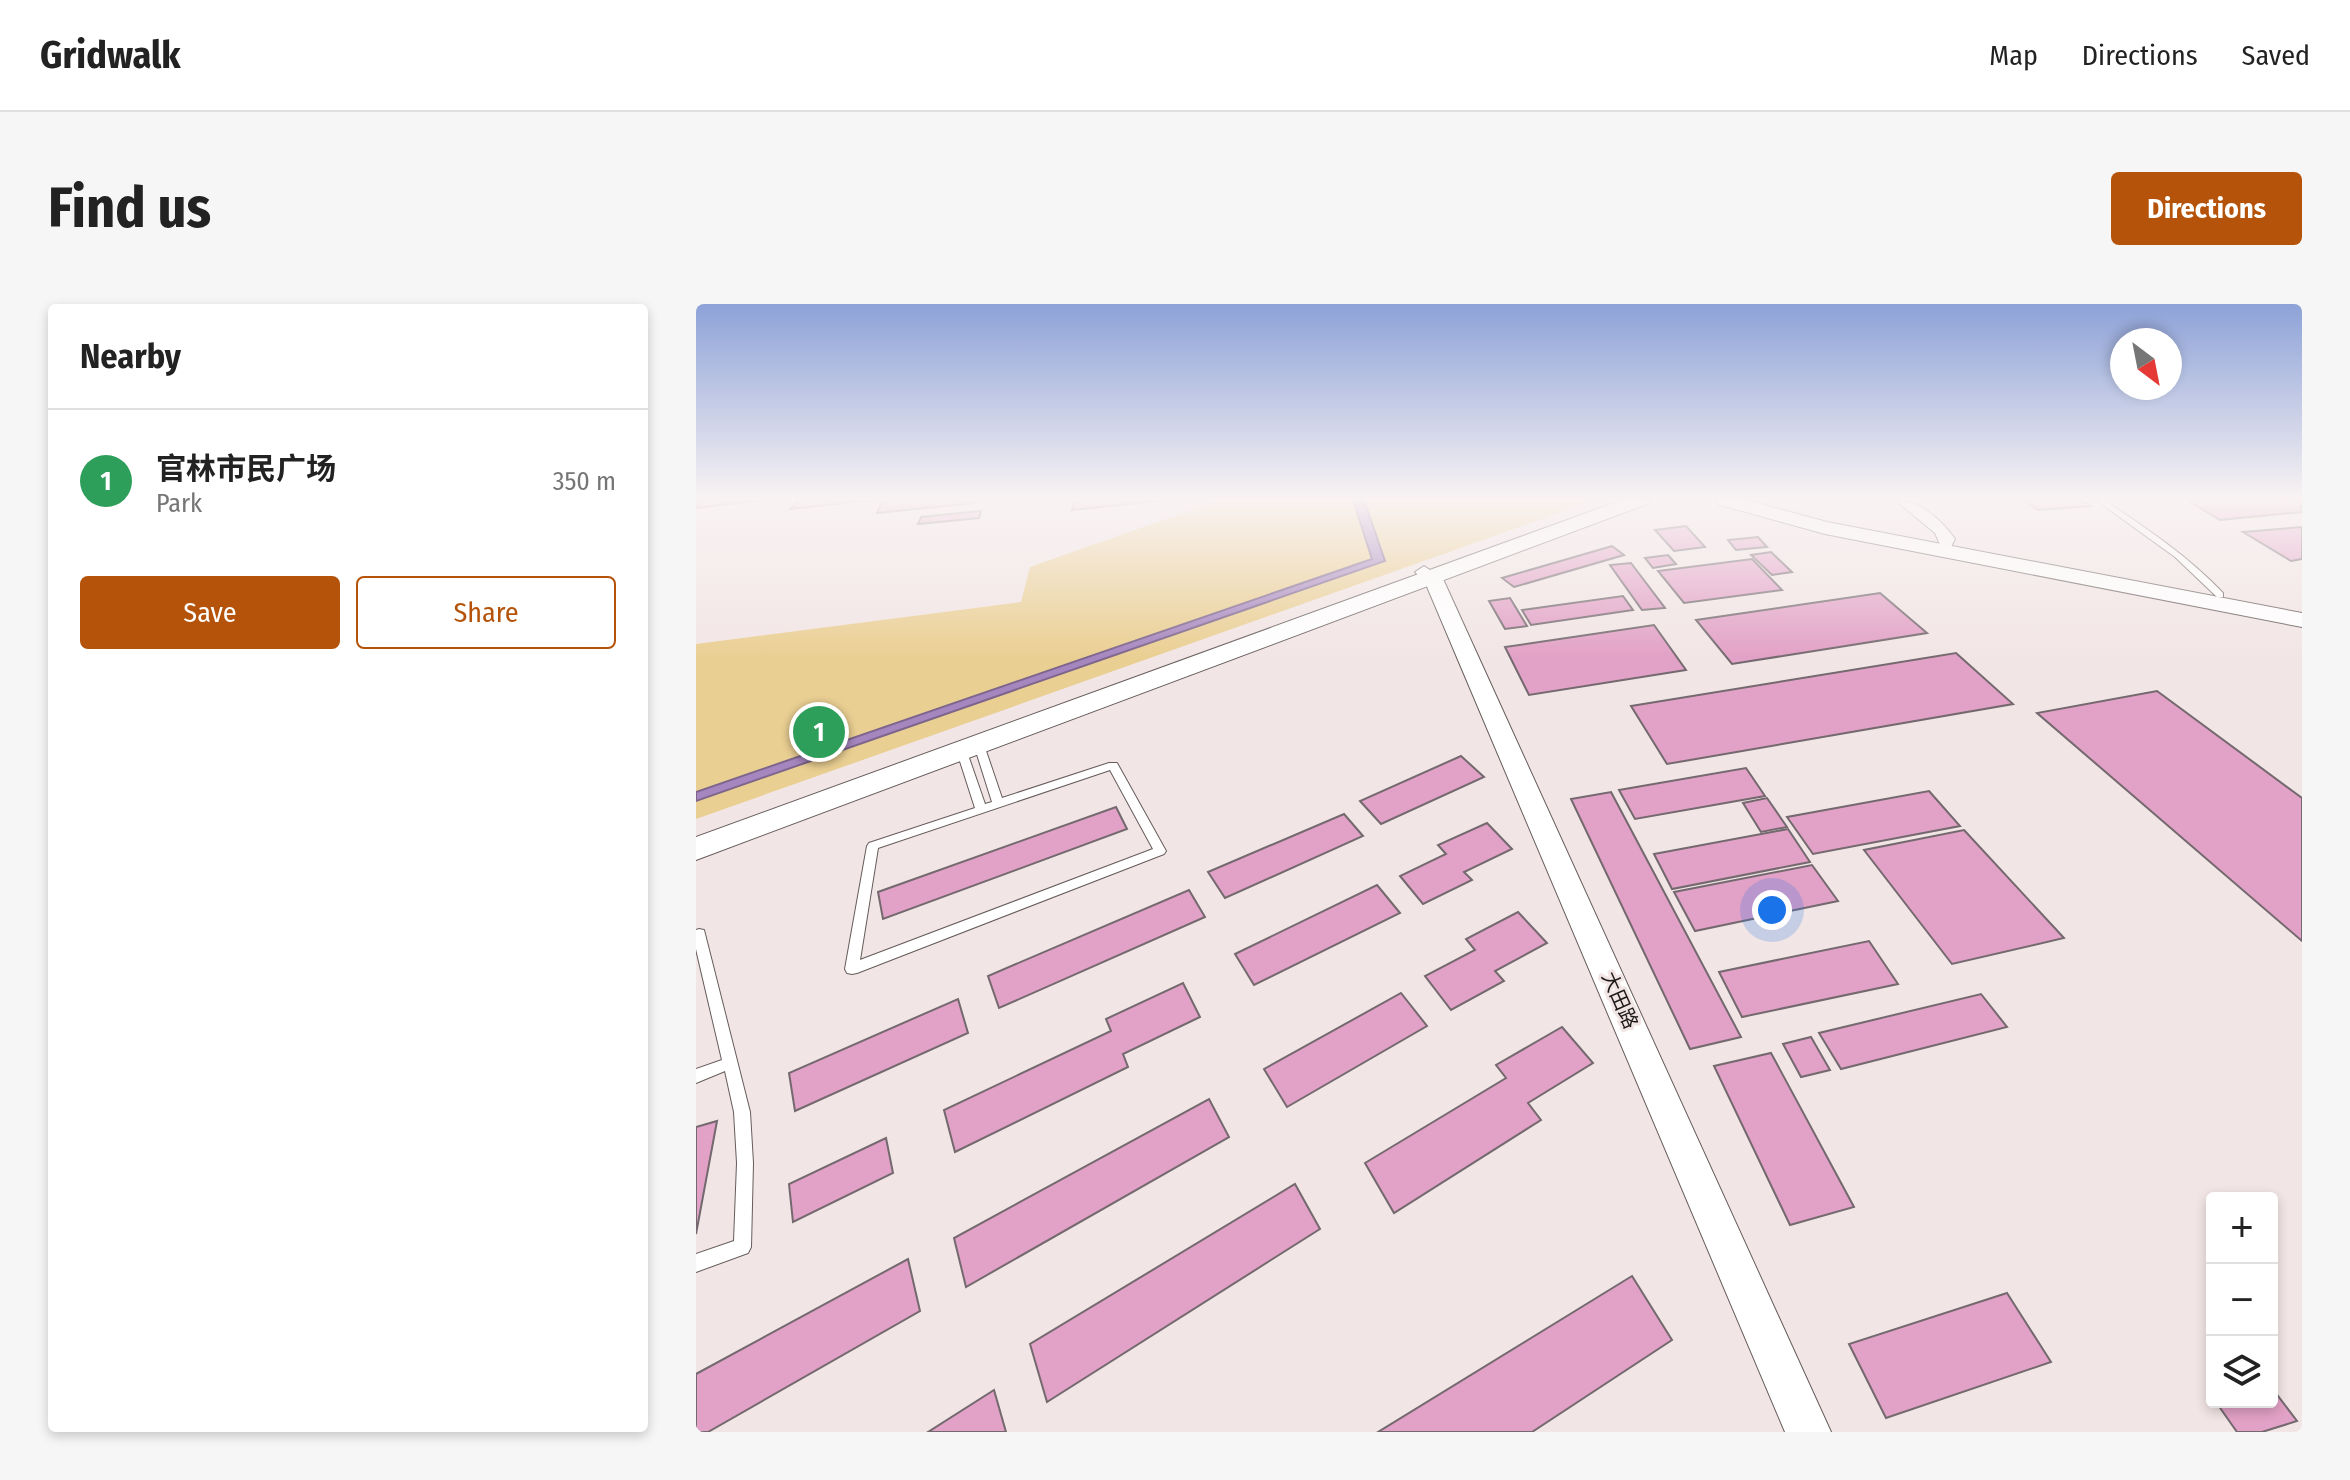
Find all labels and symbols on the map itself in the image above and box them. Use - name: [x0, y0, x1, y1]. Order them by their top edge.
- north arrow: [2110, 328, 2182, 400]
- pin: 1: [793, 702, 845, 762]
- your location: [1752, 890, 1792, 930]
- street label: 大田路: [1597, 968, 1643, 1032]

